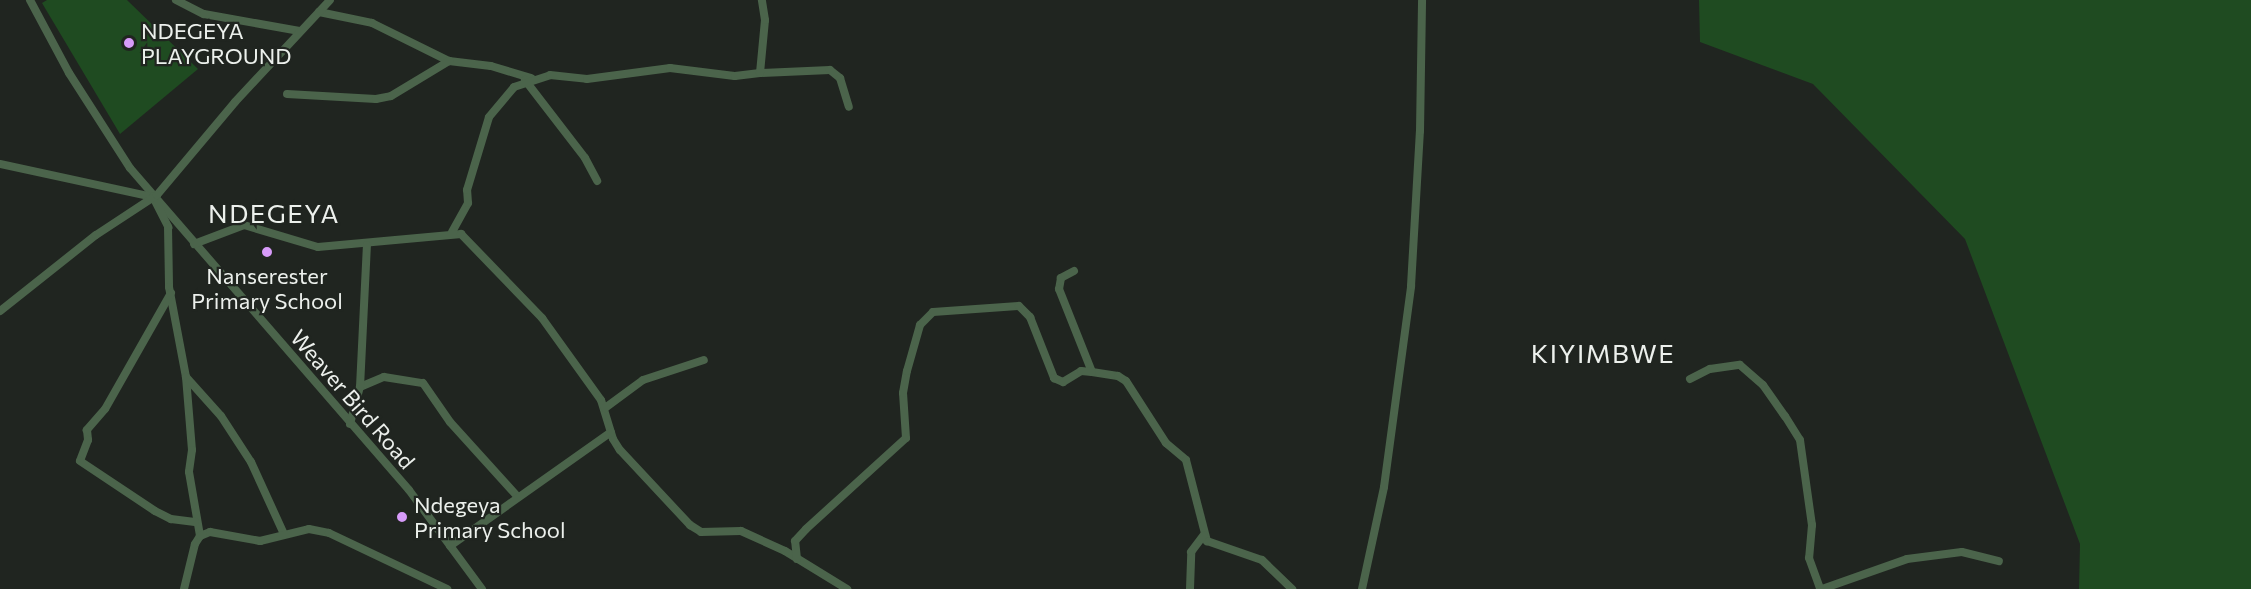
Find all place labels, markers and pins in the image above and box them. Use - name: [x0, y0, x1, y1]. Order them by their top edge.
- place label: NDEGEYA PLAYGROUND: [141, 17, 292, 68]
- marker: NDEGEYA PLAYGROUND: [122, 36, 136, 50]
- marker: Nanserester Primary School: [260, 245, 274, 259]
- place label: Nanserester Primary School: [191, 262, 343, 314]
- place label: Ndegeya Primary School: [414, 491, 566, 542]
- marker: Ndegeya Primary School: [395, 510, 409, 524]

